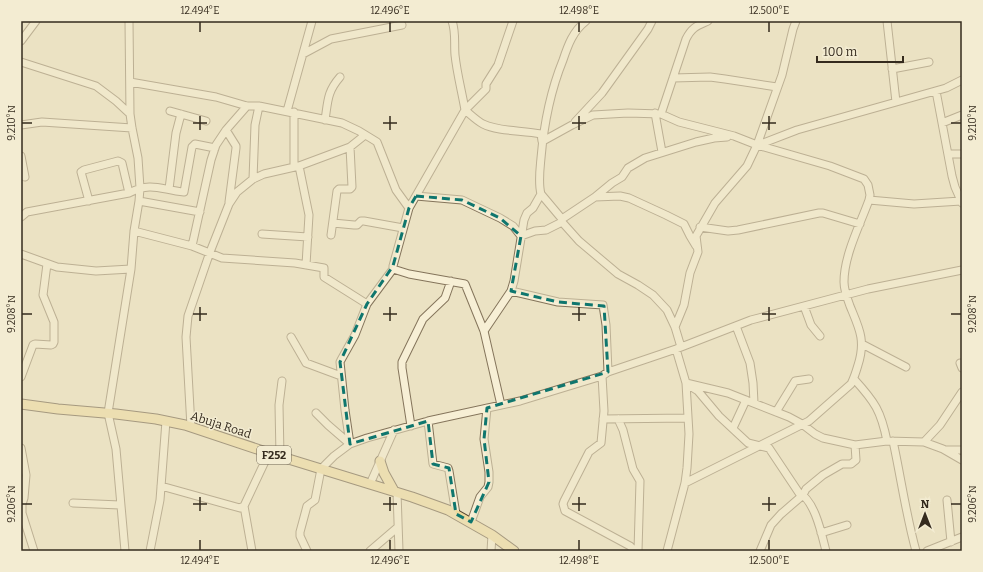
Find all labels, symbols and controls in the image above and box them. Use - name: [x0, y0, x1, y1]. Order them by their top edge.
- text: 12.494°E: [180, 5, 220, 17]
- text: 12.496°E: [370, 5, 410, 17]
- text: 12.498°E: [559, 5, 599, 17]
- text: 12.500°E: [749, 5, 789, 17]
- scale bar: [817, 38, 903, 64]
- text: 100 m: [823, 45, 858, 59]
- text: 9.210°N: [6, 105, 18, 141]
- text: 9.210°N: [967, 105, 979, 141]
- text: 9.208°N: [6, 295, 18, 333]
- text: 9.208°N: [967, 295, 979, 333]
- street label: Abuja Road: [189, 409, 253, 441]
- road number: F252: [257, 446, 291, 464]
- text: 9.206°N: [6, 485, 18, 523]
- text: 9.206°N: [967, 485, 979, 523]
- north arrow: [905, 494, 945, 534]
- text: N: [921, 498, 930, 511]
- text: 12.494°E: [180, 555, 220, 567]
- text: 12.496°E: [370, 555, 410, 567]
- text: 12.498°E: [559, 555, 599, 567]
- text: 12.500°E: [749, 555, 789, 567]

